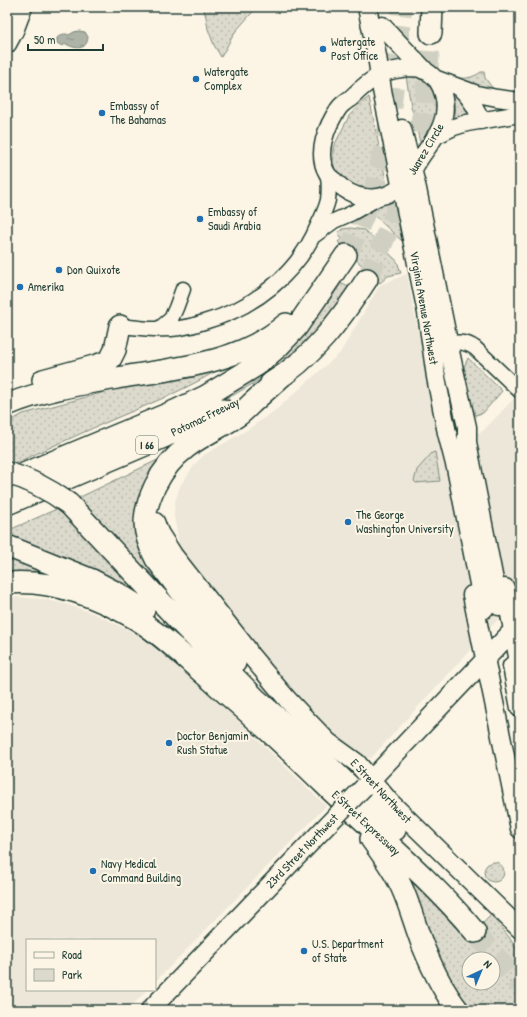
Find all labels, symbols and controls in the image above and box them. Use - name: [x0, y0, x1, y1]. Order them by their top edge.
- scale bar: [28, 26, 103, 52]
- text: 50 m: [34, 31, 55, 48]
- place label: Watergate Post Office: [331, 33, 378, 64]
- marker: Watergate Post Office: [318, 44, 328, 54]
- place label: Watergate Complex: [204, 63, 249, 94]
- marker: Watergate Complex: [191, 74, 201, 84]
- place label: Embassy of The Bahamas: [110, 97, 167, 128]
- marker: Embassy of The Bahamas: [97, 108, 107, 118]
- street label: Juarez Circle: [403, 119, 448, 178]
- place label: Embassy of Saudi Arabia: [208, 203, 261, 234]
- marker: Embassy of Saudi Arabia: [195, 214, 205, 224]
- street label: Virginia Avenue Northwest: [406, 250, 443, 367]
- place label: Don Quixote: [67, 261, 120, 278]
- marker: Don Quixote: [54, 265, 64, 275]
- place label: Amerika: [28, 278, 64, 295]
- marker: Amerika: [15, 282, 25, 292]
- street label: Potomac Freeway: [168, 393, 242, 440]
- road number: I 66: [136, 436, 158, 454]
- place label: The George Washington University: [356, 506, 454, 537]
- marker: The George Washington University: [343, 517, 353, 527]
- place label: Doctor Benjamin Rush Statue: [177, 727, 249, 758]
- marker: Doctor Benjamin Rush Statue: [164, 738, 174, 748]
- street label: E Street Northwest: [347, 755, 416, 827]
- street label: E Street Expressway: [328, 786, 405, 859]
- street label: 23rd Street Northwest: [262, 809, 342, 892]
- place label: Navy Medical Command Building: [101, 855, 181, 886]
- marker: Navy Medical Command Building: [88, 866, 98, 876]
- place label: U.S. Department of State: [312, 935, 384, 966]
- legend: [26, 939, 156, 991]
- text: Road: [62, 946, 82, 963]
- marker: U.S. Department of State: [299, 946, 309, 956]
- north arrow: [461, 951, 501, 991]
- text: N: [481, 957, 495, 971]
- text: Park: [62, 966, 82, 983]

